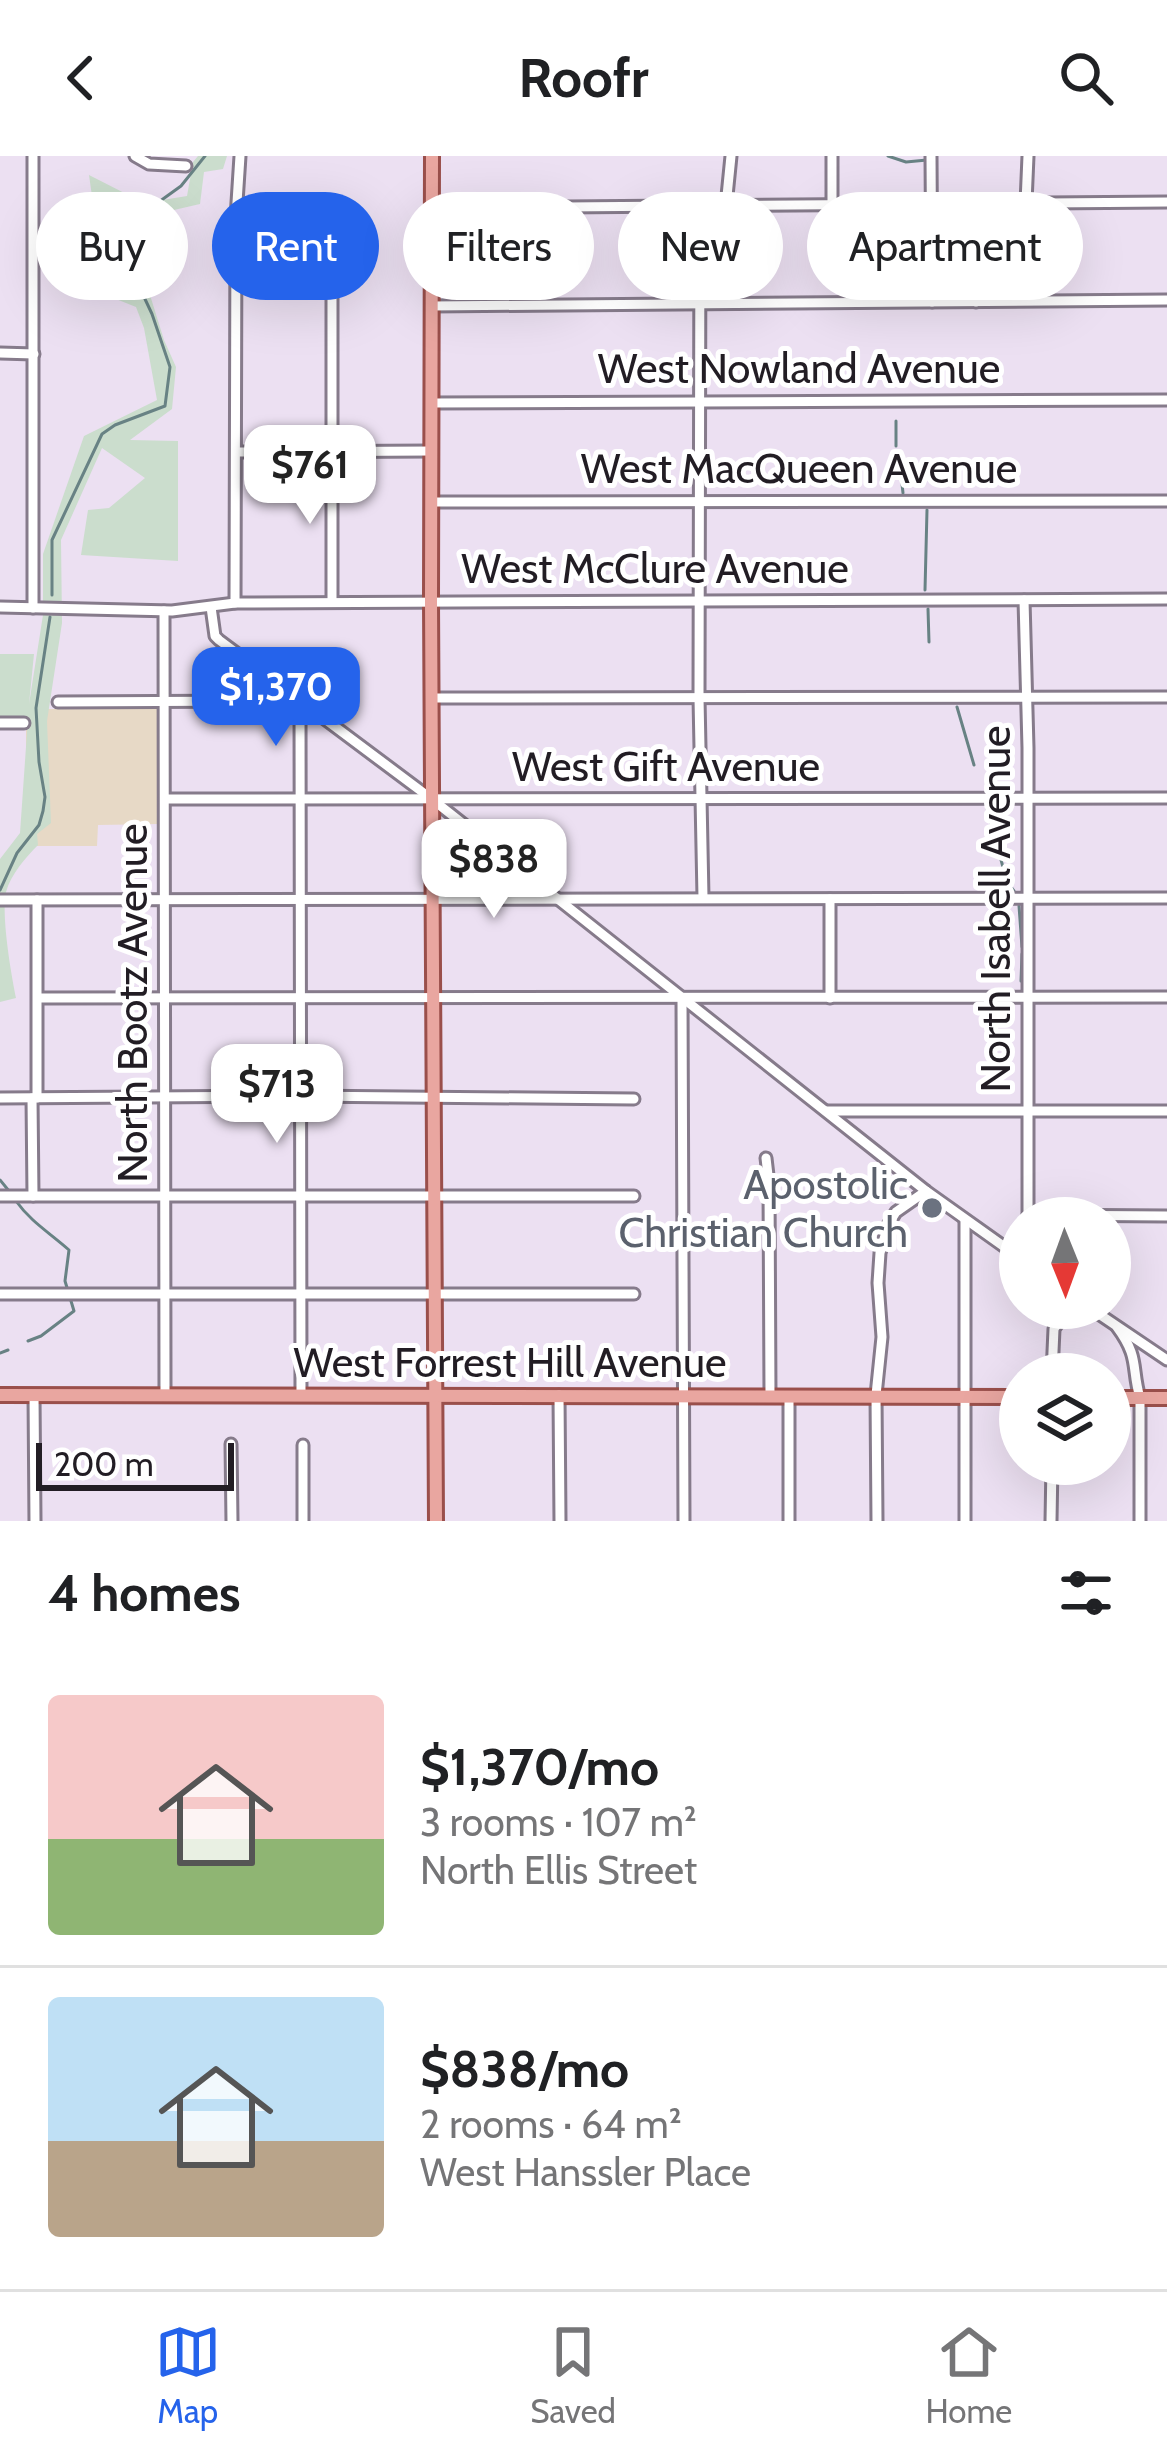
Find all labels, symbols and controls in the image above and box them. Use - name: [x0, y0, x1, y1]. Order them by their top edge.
- icon: back: [48, 45, 114, 111]
- text: Roofr: [518, 45, 649, 111]
- icon: search: [1053, 45, 1119, 111]
- chip: Buy: [36, 192, 188, 300]
- chip: Rent: [212, 192, 379, 300]
- chip: Filters: [403, 192, 594, 300]
- chip: New: [618, 192, 783, 300]
- chip: Apartment: [807, 192, 1083, 300]
- street label: West Nowland Avenue: [598, 342, 1000, 394]
- pin: $761: [239, 425, 381, 527]
- text: $761: [271, 440, 349, 488]
- street label: West MacQueen Avenue: [581, 442, 1017, 494]
- street label: West McClure Avenue: [461, 542, 849, 594]
- pin: $1,370: [178, 647, 374, 749]
- text: $1,370: [219, 662, 333, 710]
- street label: North Isabell Avenue: [969, 726, 1021, 1092]
- street label: West Gift Avenue: [512, 740, 820, 792]
- pin: $838: [423, 819, 565, 921]
- street label: North Bootz Avenue: [106, 823, 158, 1183]
- text: $838: [449, 834, 539, 882]
- pin: $713: [206, 1044, 348, 1146]
- text: $713: [238, 1059, 316, 1107]
- place label: Apostolic Christian Church: [618, 1158, 908, 1258]
- marker: Apostolic Christian Church: [919, 1195, 945, 1221]
- north arrow: [999, 1197, 1131, 1329]
- map controls: [999, 1197, 1131, 1485]
- street label: West Forrest Hill Avenue: [294, 1336, 726, 1388]
- button: layers: [999, 1353, 1131, 1485]
- scale bar: [36, 1437, 234, 1490]
- text: 200 m: [54, 1444, 154, 1484]
- icon: filters: [1053, 1560, 1119, 1626]
- text: 4 homes: [48, 1562, 240, 1624]
- text: $1,370/mo: [420, 1736, 659, 1798]
- icon: home: [144, 1743, 288, 1887]
- text: 3 rooms · 107 m²: [420, 1798, 697, 1846]
- text: North Ellis Street: [420, 1846, 697, 1894]
- text: $838/mo: [420, 2038, 629, 2100]
- icon: home: [144, 2045, 288, 2189]
- text: 2 rooms · 64 m²: [420, 2100, 682, 2148]
- text: West Hanssler Place: [420, 2148, 751, 2196]
- tab: Map: [155, 2319, 221, 2431]
- tab: Saved: [530, 2319, 616, 2431]
- tab: Home: [925, 2319, 1012, 2431]

